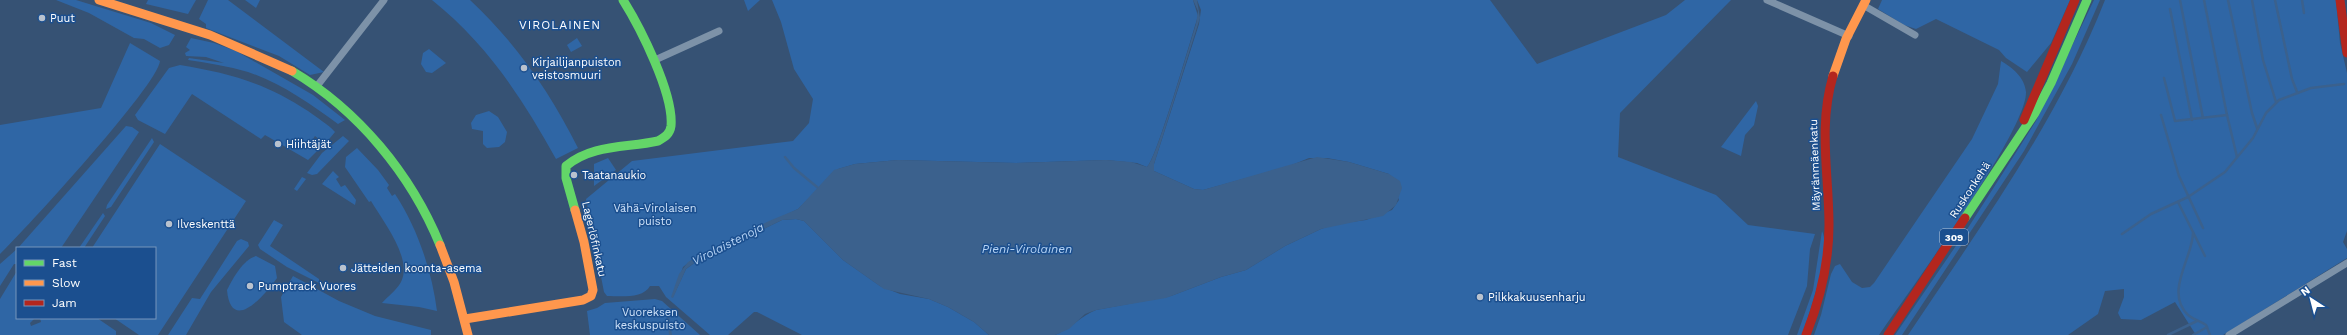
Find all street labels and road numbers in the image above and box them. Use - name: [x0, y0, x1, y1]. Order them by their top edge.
- street label: Mäyränmäenkatu: [1807, 119, 1823, 211]
- street label: Ruskonkehä: [1947, 159, 1993, 221]
- street label: Lagerlöfinkatu: [579, 200, 609, 278]
- road number: 309: [1940, 229, 1968, 245]

